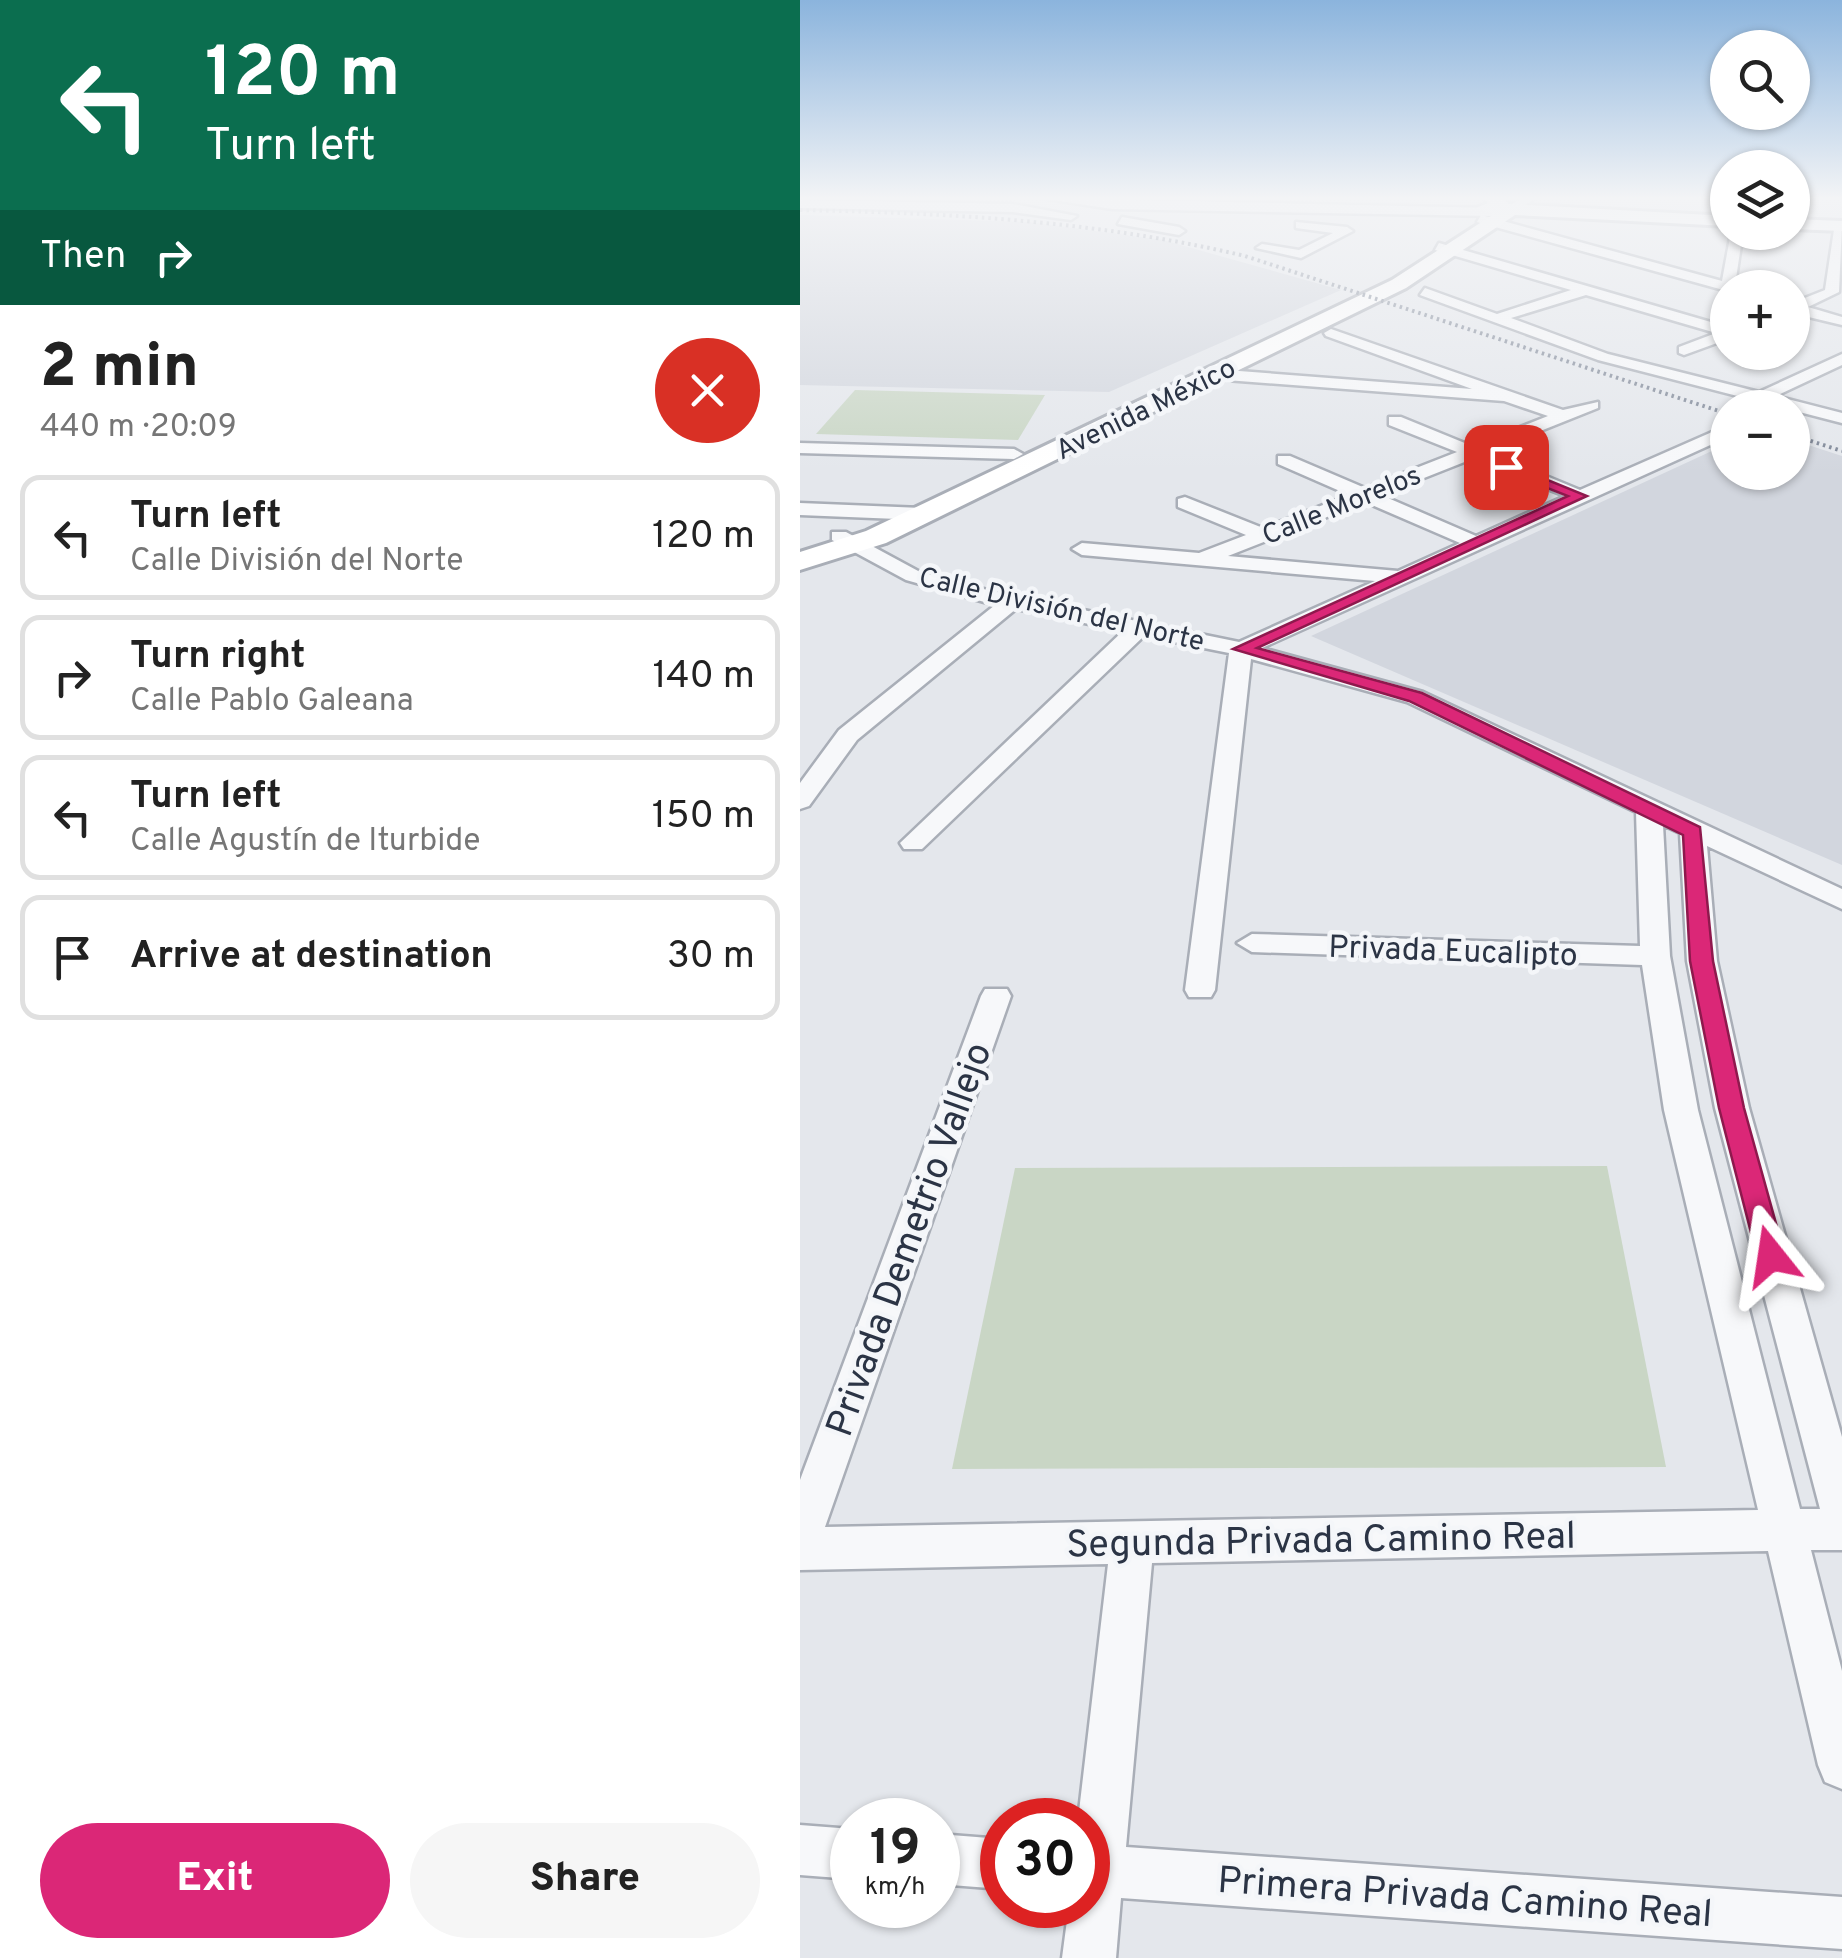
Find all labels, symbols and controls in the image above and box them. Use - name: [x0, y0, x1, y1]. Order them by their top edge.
- map controls: [1710, 30, 1810, 490]
- button: search: [1710, 30, 1810, 130]
- text: 120 m: [205, 32, 401, 121]
- icon: left: [40, 40, 170, 170]
- text: Turn left: [205, 119, 376, 176]
- button: layers: [1710, 150, 1810, 250]
- icon: right: [146, 230, 201, 285]
- text: Then: [40, 233, 126, 282]
- button: +: [1710, 270, 1810, 370]
- text: 2 min: [40, 332, 199, 408]
- button: close: [655, 338, 760, 443]
- street label: Avenida México: [1050, 352, 1242, 470]
- button: −: [1710, 390, 1810, 490]
- text: 440 m · 20:09: [40, 408, 237, 448]
- pin: [1464, 425, 1549, 510]
- icon: arrive: [1479, 440, 1534, 495]
- street label: Calle Morelos: [1257, 459, 1427, 555]
- text: Turn left: [130, 493, 282, 542]
- icon: left: [45, 510, 100, 565]
- text: 120 m: [652, 513, 755, 562]
- text: Calle División del Norte: [130, 542, 463, 582]
- street label: Calle División del Norte: [915, 561, 1208, 661]
- text: Turn right: [130, 633, 305, 682]
- icon: right: [45, 650, 100, 705]
- text: 140 m: [652, 653, 755, 702]
- text: Calle Pablo Galeana: [130, 682, 414, 722]
- text: Turn left: [130, 773, 282, 822]
- icon: left: [45, 790, 100, 845]
- text: 150 m: [652, 793, 755, 842]
- text: Calle Agustín de Iturbide: [130, 822, 481, 862]
- street label: Privada Eucalipto: [1328, 929, 1578, 977]
- icon: arrive: [45, 930, 100, 985]
- text: Arrive at destination: [130, 933, 493, 982]
- text: 30 m: [667, 933, 755, 982]
- street label: Privada Demetrio Vallejo: [817, 1036, 1005, 1444]
- position arrow: [1719, 1204, 1823, 1308]
- street label: Segunda Privada Camino Real: [1066, 1514, 1576, 1571]
- speed limit sign: 30: [980, 1798, 1110, 1928]
- text: 19: [870, 1819, 920, 1882]
- button: Exit: [40, 1823, 390, 1938]
- button: Share: [410, 1823, 760, 1938]
- street label: Primera Privada Camino Real: [1216, 1858, 1714, 1941]
- text: km/h: [865, 1872, 925, 1904]

